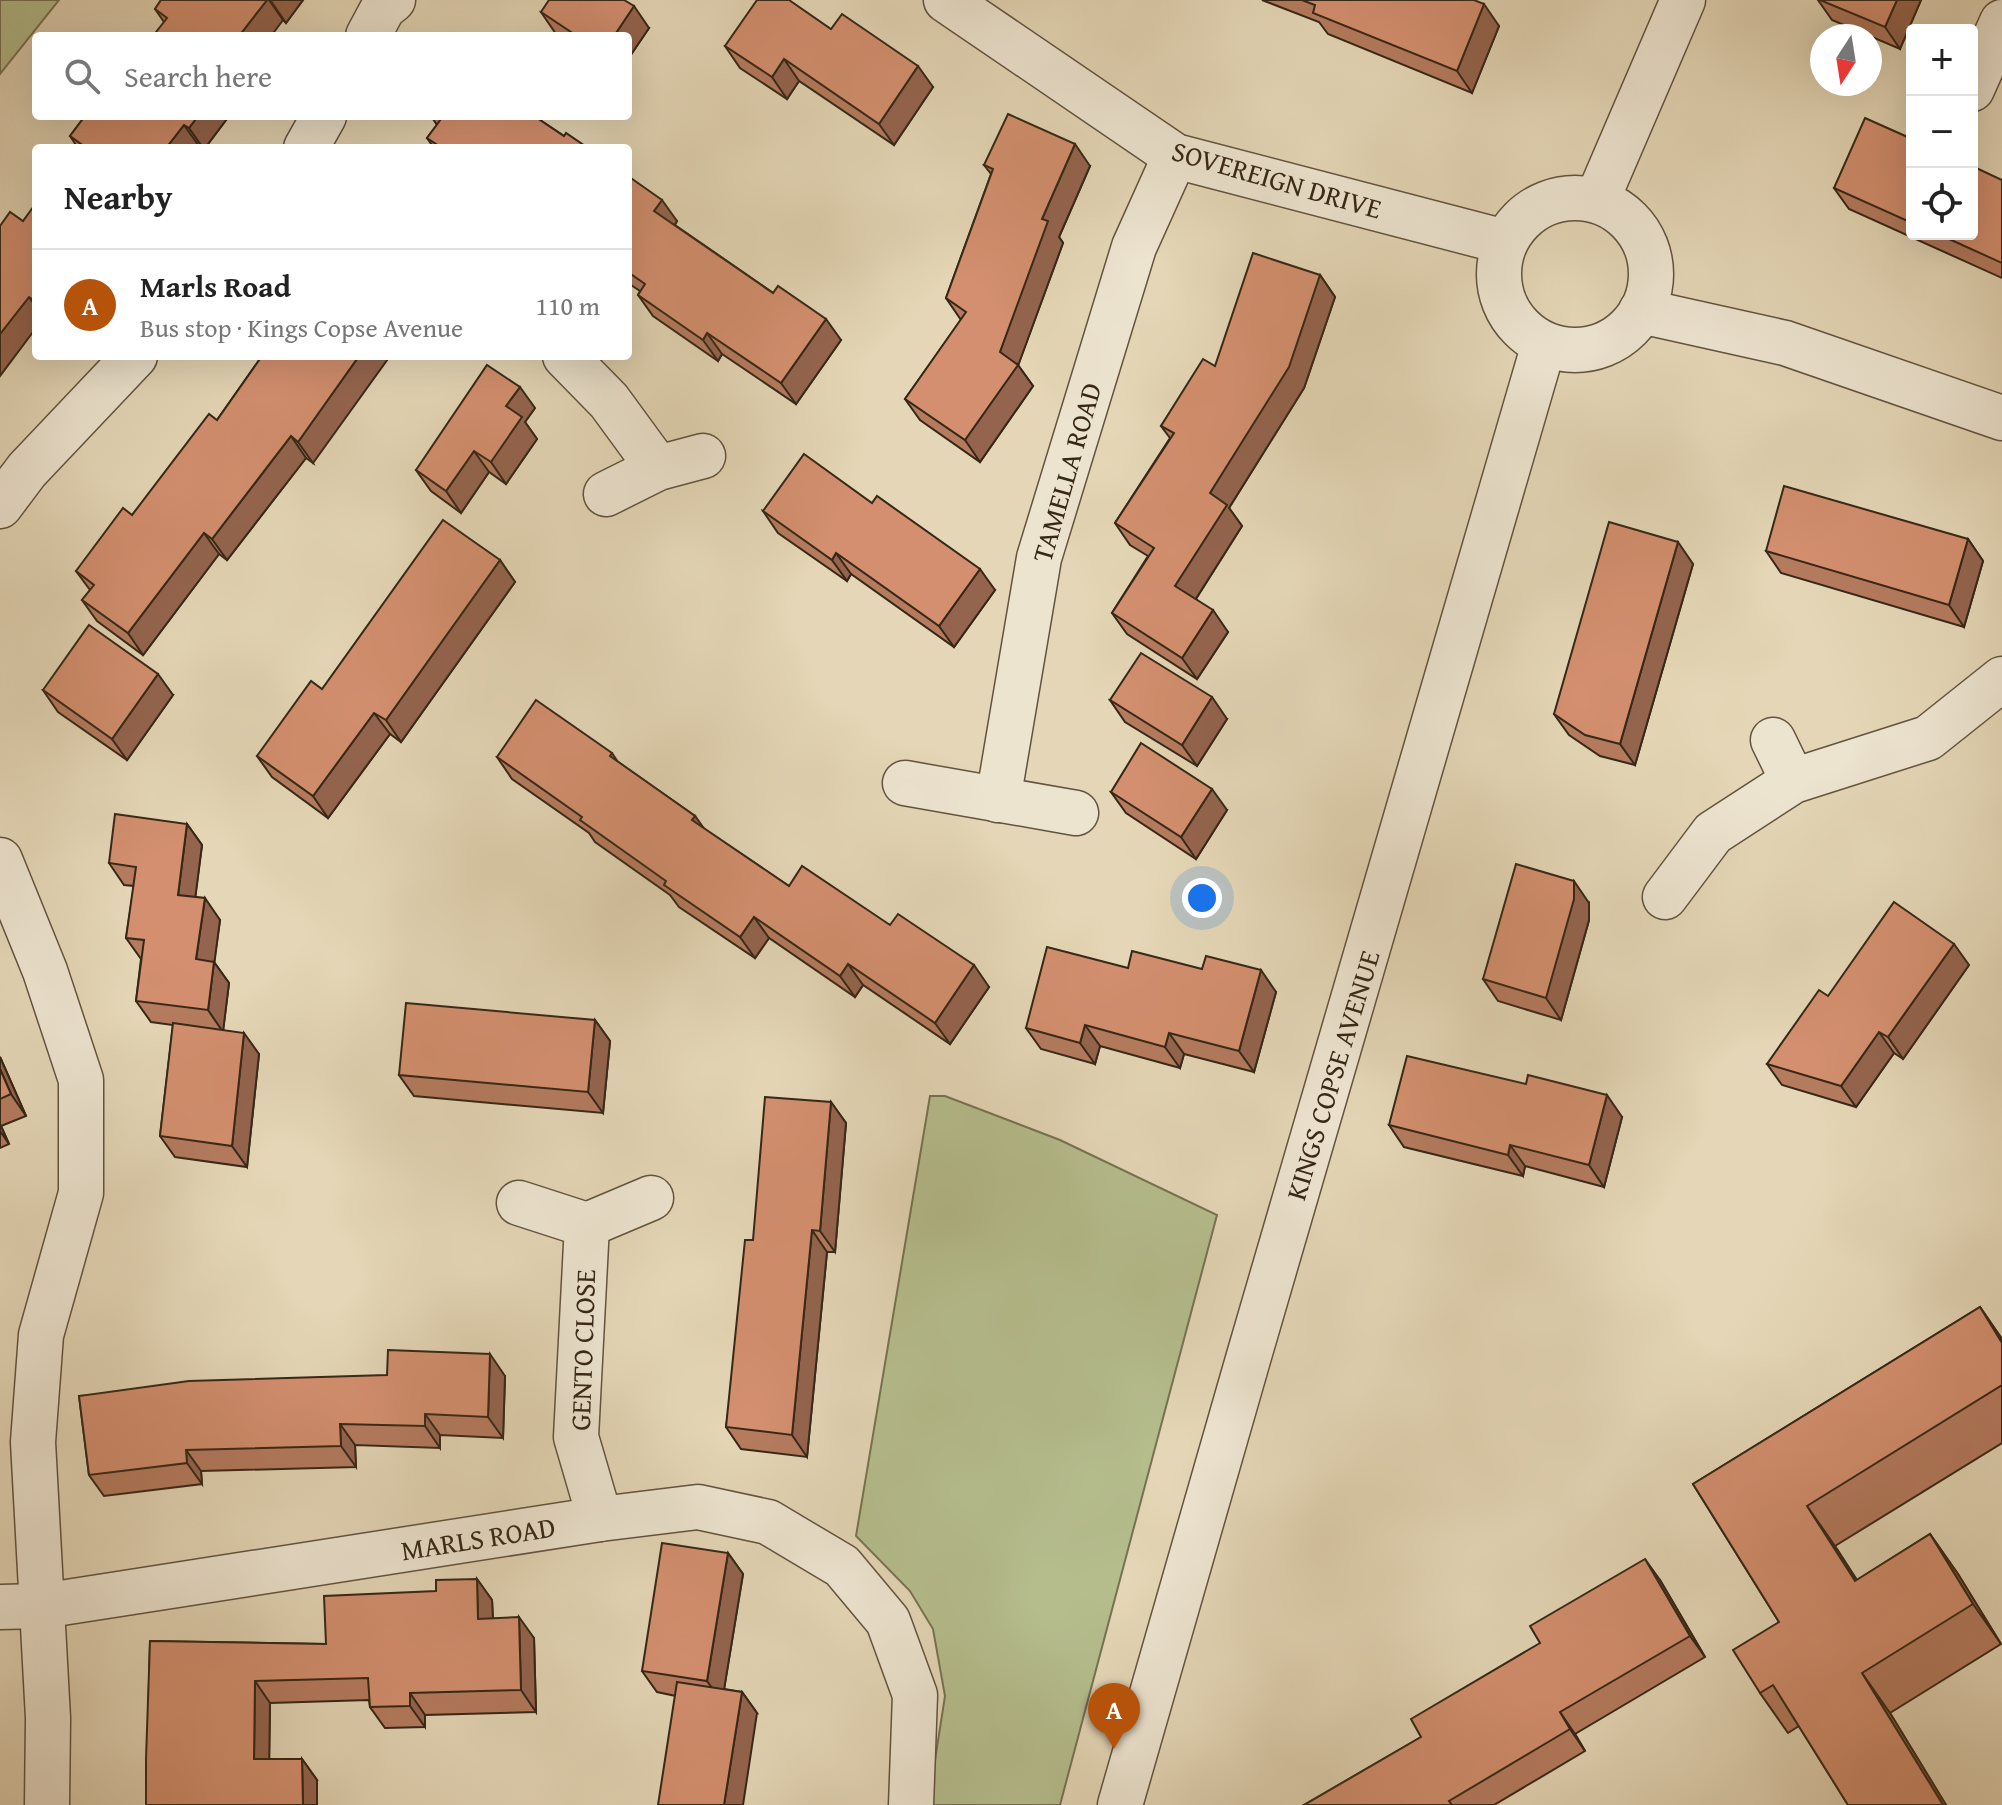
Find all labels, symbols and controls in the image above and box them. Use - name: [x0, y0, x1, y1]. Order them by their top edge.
- north arrow: [1810, 24, 1882, 96]
- map controls: [1906, 24, 1978, 240]
- button: +: [1906, 24, 1978, 96]
- search box: [32, 32, 632, 120]
- icon: search: [60, 54, 104, 98]
- text: Search here: [124, 54, 272, 98]
- button: −: [1906, 96, 1978, 168]
- street label: SOVEREIGN DRIVE: [1167, 129, 1387, 229]
- button: locate: [1906, 168, 1978, 240]
- text: Nearby: [64, 172, 173, 221]
- text: Marls Road: [140, 264, 291, 308]
- text: A: [82, 286, 98, 325]
- text: 110 m: [535, 286, 600, 325]
- text: Bus stop · Kings Copse Avenue: [140, 308, 463, 347]
- street label: TAMELLA ROAD: [1021, 377, 1111, 567]
- your location: [1182, 878, 1222, 918]
- street label: KINGS COPSE AVENUE: [1274, 945, 1390, 1205]
- street label: GENTO CLOSE: [559, 1269, 605, 1431]
- street label: MARLS ROAD: [398, 1506, 558, 1570]
- pin: A: [1088, 1683, 1140, 1749]

